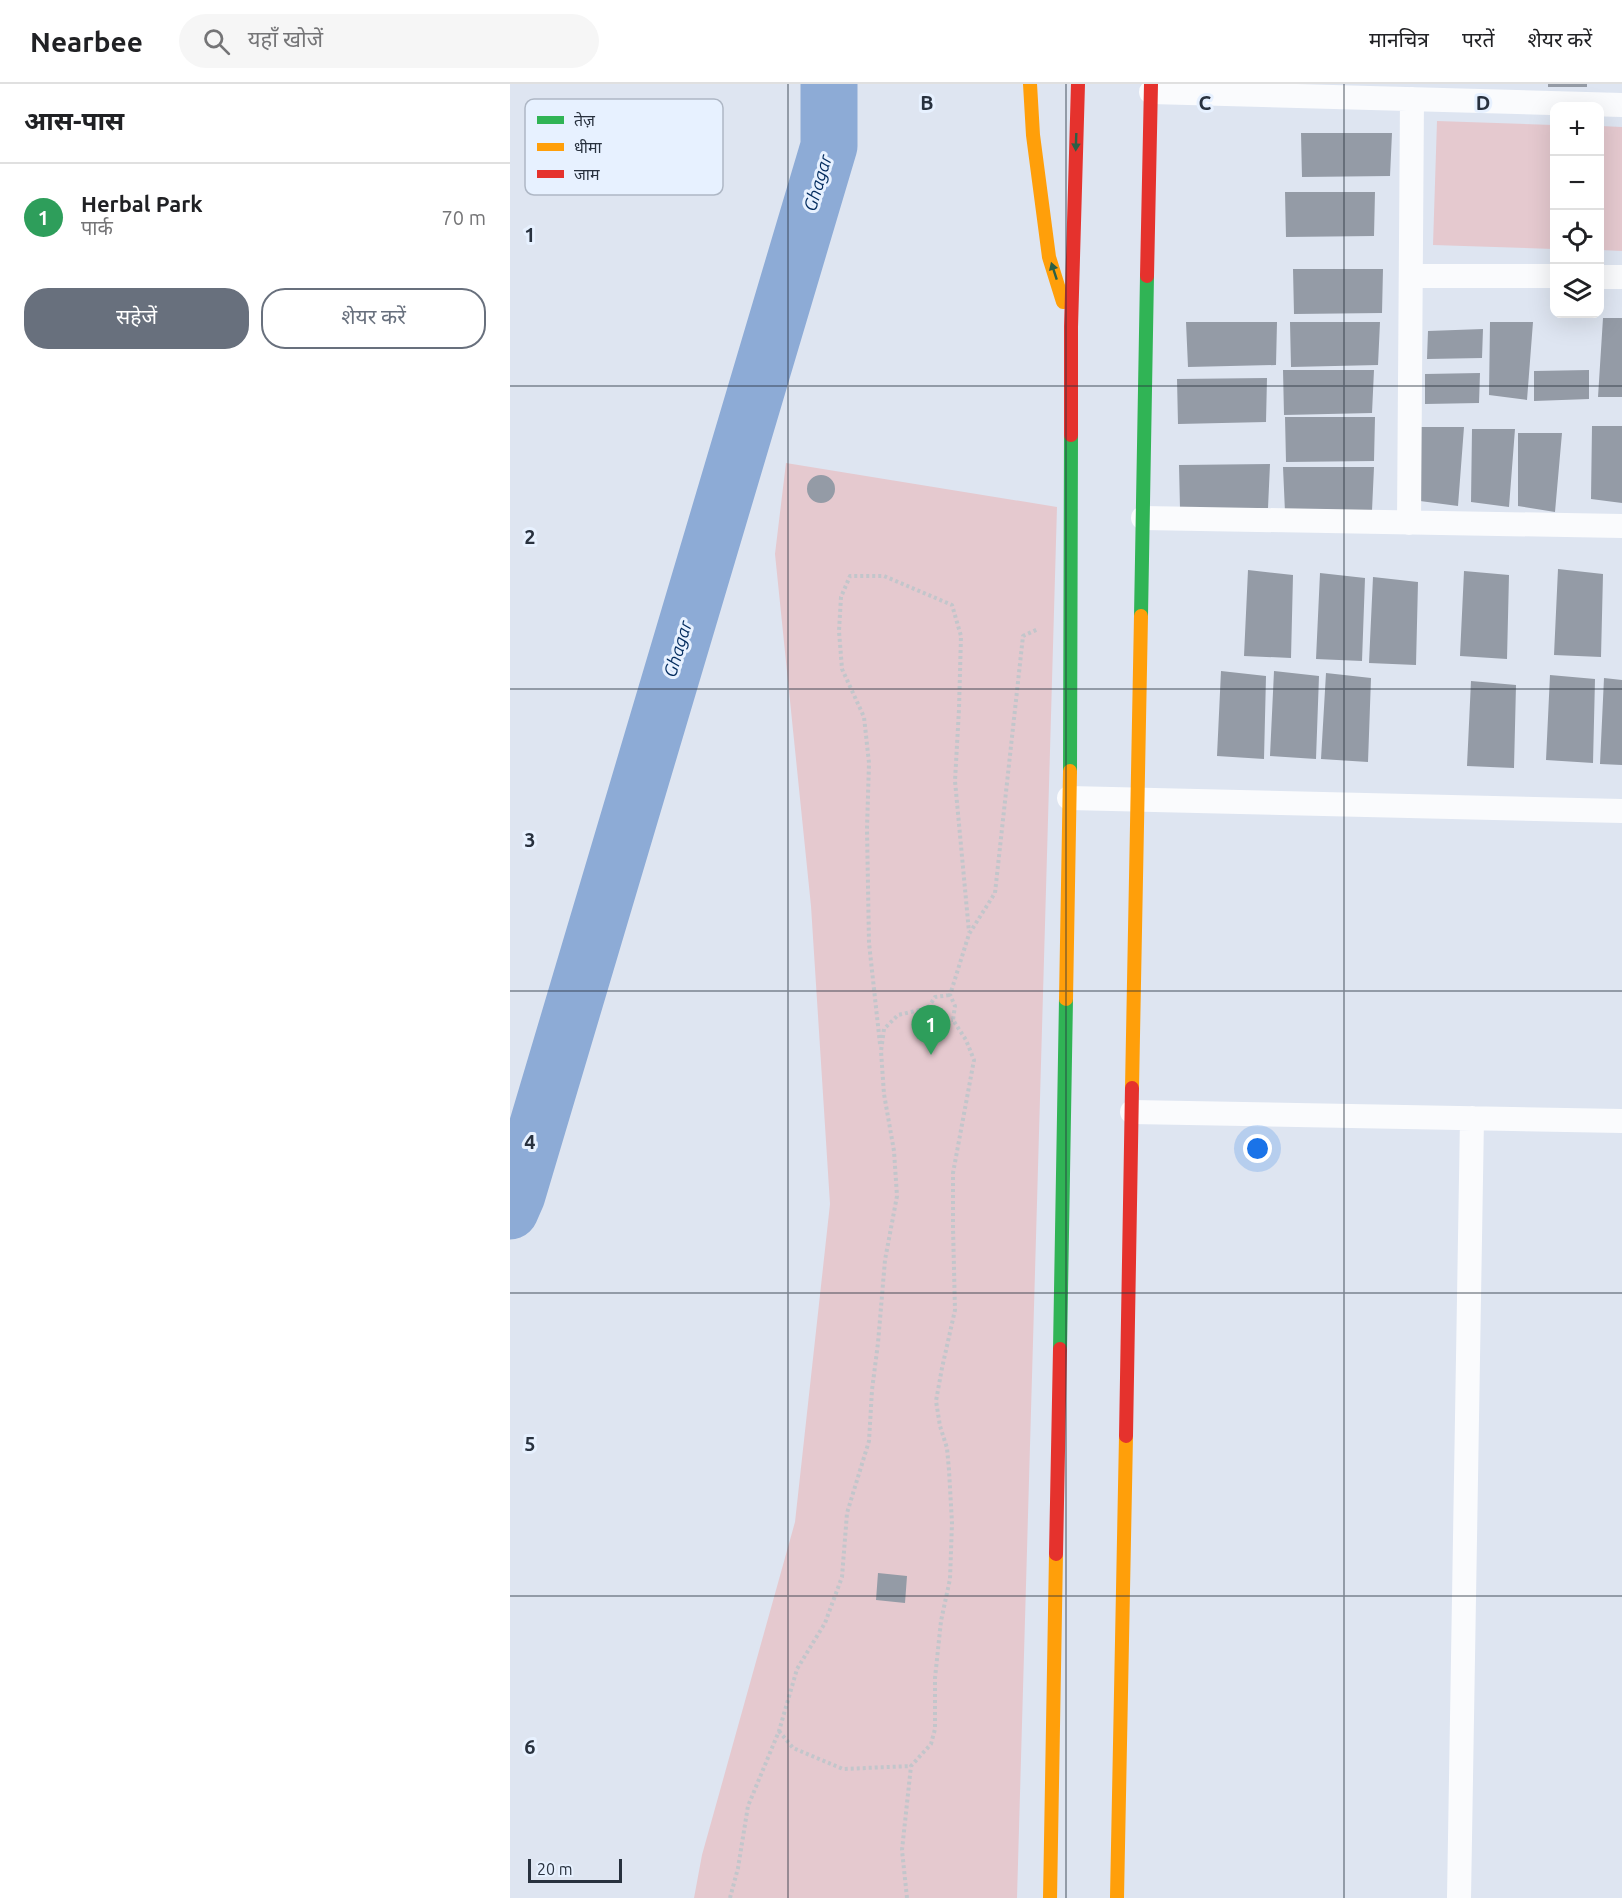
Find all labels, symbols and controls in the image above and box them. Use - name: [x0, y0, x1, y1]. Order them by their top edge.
- search box: [179, 14, 599, 68]
- icon: search: [200, 25, 233, 58]
- text: Nearbee: [30, 26, 143, 57]
- text: यहाँ खोजें: [248, 26, 323, 51]
- text: मानचित्र: [1369, 27, 1429, 51]
- text: परतें: [1462, 27, 1494, 51]
- text: शेयर करें: [1527, 27, 1592, 51]
- text: B: [920, 91, 934, 114]
- text: C: [1199, 91, 1212, 114]
- text: D: [1476, 91, 1490, 114]
- legend: [525, 99, 723, 195]
- map controls: [1550, 102, 1604, 318]
- button: +: [1550, 102, 1604, 156]
- text: आस-पास: [24, 106, 124, 135]
- text: तेज़: [574, 111, 596, 129]
- one-way arrow: [1071, 133, 1081, 152]
- text: धीमा: [574, 138, 603, 156]
- water label: Ghagar: [799, 151, 835, 213]
- button: −: [1550, 156, 1604, 210]
- text: जाम: [574, 165, 600, 183]
- text: Herbal Park: [81, 191, 203, 216]
- text: 1: [38, 206, 49, 229]
- text: 70 m: [442, 206, 486, 229]
- button: locate: [1550, 210, 1604, 264]
- text: पार्क: [81, 216, 113, 239]
- text: 1: [524, 223, 536, 246]
- one-way arrow: [1048, 262, 1058, 280]
- button: layers: [1550, 264, 1604, 318]
- button: सहेजें: [24, 288, 249, 349]
- button: शेयर करें: [261, 288, 486, 349]
- text: 2: [524, 525, 536, 548]
- water label: Ghagar: [659, 617, 695, 679]
- text: 3: [524, 828, 536, 851]
- pin: 1: [912, 1006, 950, 1055]
- text: 4: [524, 1130, 536, 1153]
- your location: [1243, 1134, 1272, 1163]
- text: 5: [524, 1432, 536, 1455]
- text: 6: [524, 1735, 536, 1758]
- scale bar: [528, 1856, 622, 1884]
- text: 20 m: [537, 1860, 573, 1878]

